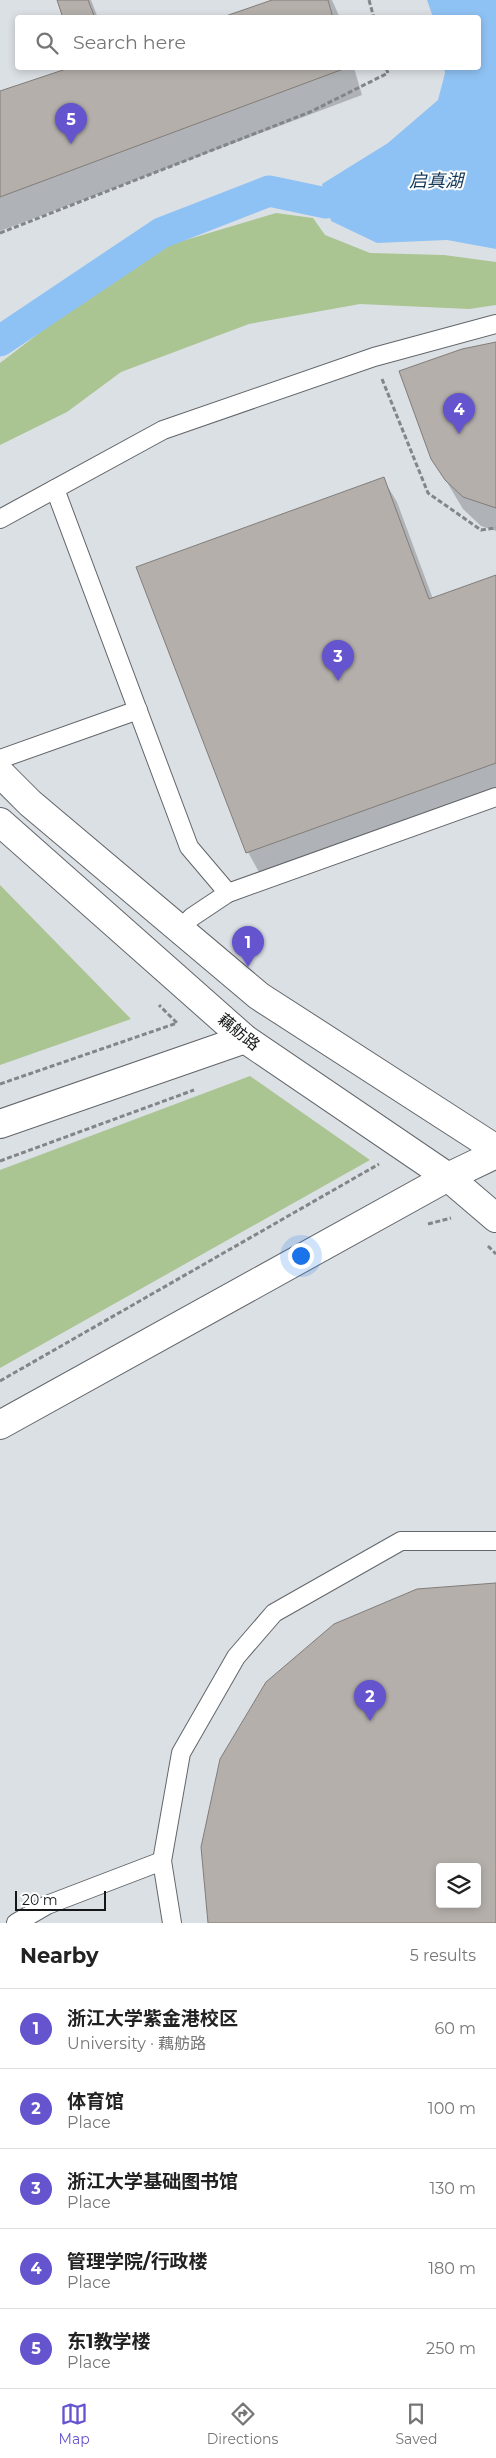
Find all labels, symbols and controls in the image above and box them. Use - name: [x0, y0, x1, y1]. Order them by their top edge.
- search box: [15, 15, 481, 70]
- icon: search: [33, 29, 61, 57]
- text: Search here: [73, 31, 186, 54]
- pin: 5: [55, 103, 87, 144]
- water label: 启真湖: [409, 170, 466, 192]
- pin: 4: [443, 393, 475, 434]
- pin: 3: [322, 640, 354, 681]
- pin: 1: [232, 926, 264, 967]
- street label: 藕舫路: [214, 1010, 264, 1054]
- your location: [288, 1243, 314, 1269]
- pin: 2: [354, 1680, 386, 1721]
- map controls: [436, 1863, 481, 1908]
- button: layers: [436, 1863, 481, 1908]
- scale bar: [15, 1888, 106, 1911]
- text: 20 m: [22, 1891, 58, 1909]
- text: Nearby: [20, 1943, 99, 1968]
- text: 5 results: [410, 1946, 476, 1965]
- text: 浙江大学紫金港校区: [67, 2007, 238, 2030]
- text: 1: [33, 2019, 39, 2038]
- text: 60 m: [434, 2019, 476, 2038]
- text: University · 藕舫路: [67, 2034, 206, 2053]
- text: 体育馆: [67, 2090, 124, 2113]
- text: 2: [31, 2099, 41, 2118]
- text: 100 m: [428, 2099, 476, 2118]
- text: Place: [67, 2113, 111, 2132]
- text: 浙江大学基础图书馆: [67, 2170, 238, 2193]
- text: 3: [31, 2179, 41, 2198]
- text: 130 m: [429, 2179, 476, 2198]
- text: Place: [67, 2193, 111, 2212]
- text: 管理学院/行政楼: [67, 2250, 207, 2273]
- text: 4: [30, 2259, 42, 2278]
- text: 180 m: [428, 2259, 476, 2278]
- text: Place: [67, 2273, 111, 2292]
- text: 东1教学楼: [67, 2330, 150, 2353]
- text: 5: [31, 2339, 41, 2358]
- text: 250 m: [426, 2339, 476, 2358]
- text: Place: [67, 2353, 111, 2372]
- tab: Map: [59, 2400, 90, 2448]
- tab: Directions: [207, 2400, 278, 2448]
- tab: Saved: [395, 2400, 437, 2448]

